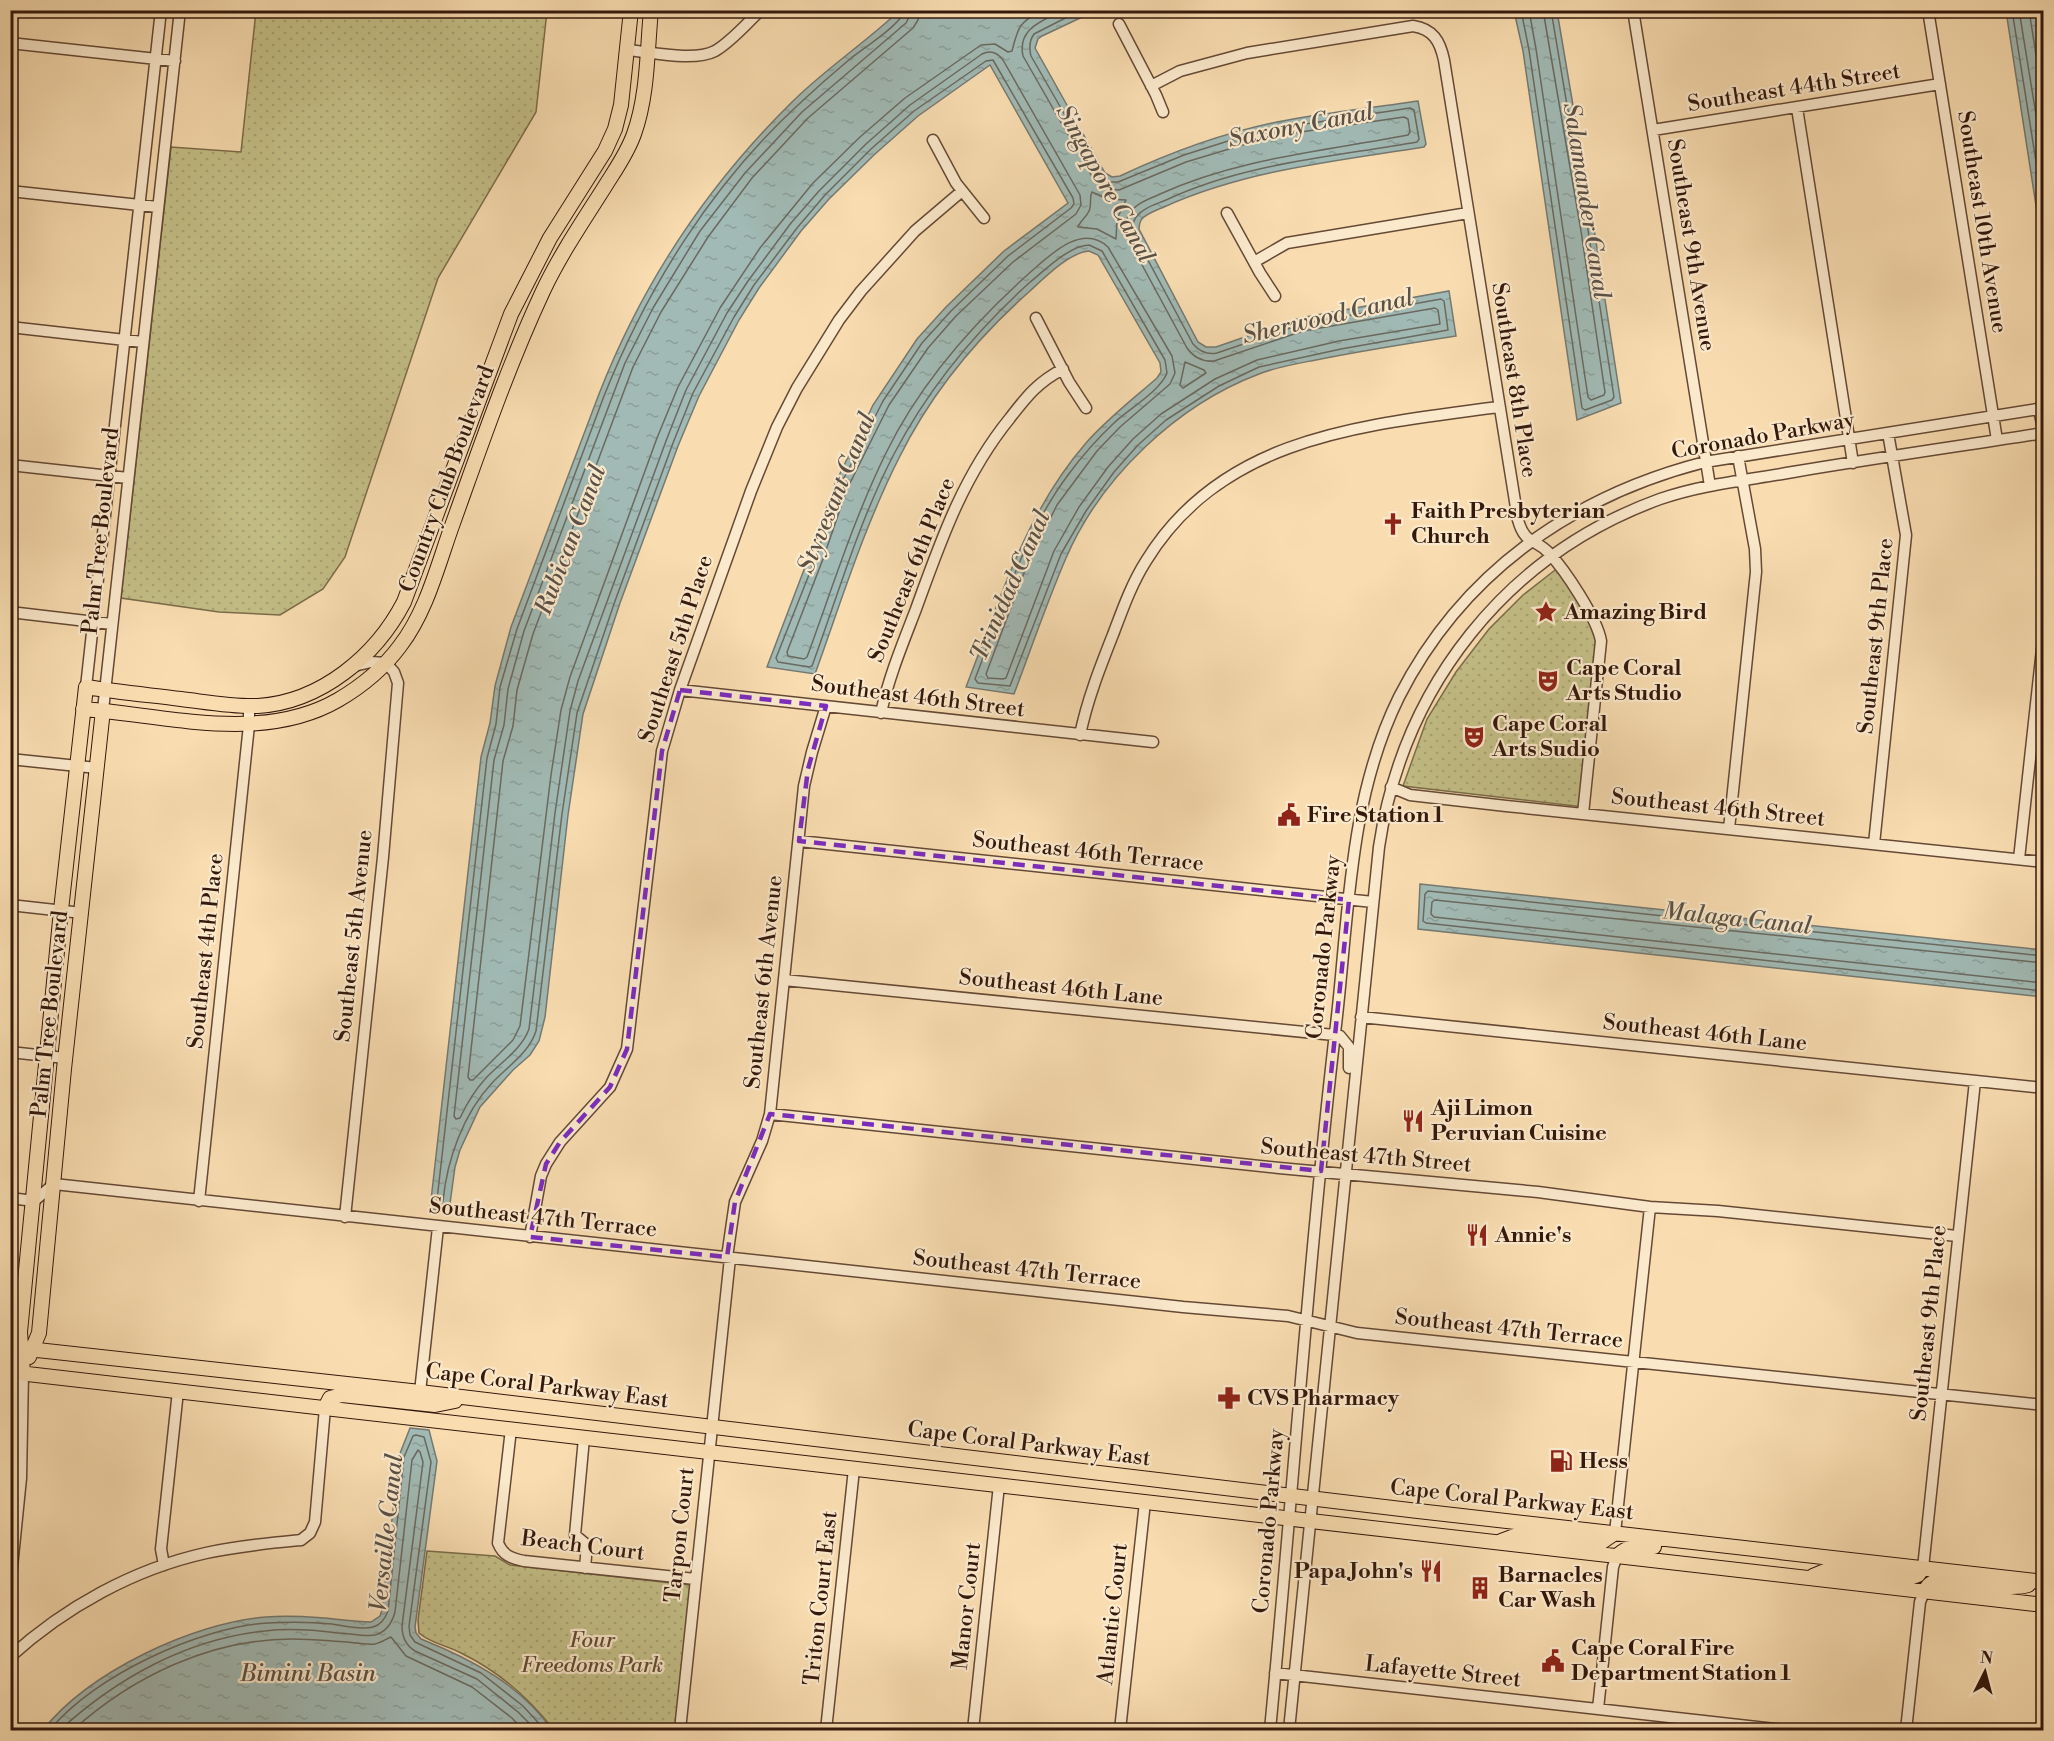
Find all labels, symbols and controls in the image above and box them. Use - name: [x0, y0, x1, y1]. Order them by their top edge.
- street label: Southeast 44th Street: [1686, 58, 1903, 118]
- water label: Saxony Canal: [1226, 97, 1377, 155]
- water label: Singapore Canal: [1049, 100, 1161, 269]
- water label: Salamander Canal: [1556, 101, 1616, 302]
- street label: Southeast 10th Avenue: [1951, 109, 2013, 335]
- street label: Southeast 9th Avenue: [1661, 137, 1721, 353]
- street label: Southeast 8th Place: [1485, 281, 1543, 479]
- water label: Sherwood Canal: [1239, 283, 1417, 351]
- street label: Country Club Boulevard: [393, 361, 501, 596]
- street label: Coronado Parkway: [1669, 407, 1857, 465]
- water label: Styvesant Canal: [791, 408, 883, 578]
- street label: Palm Tree Boulevard: [77, 426, 125, 636]
- water label: Rubican Canal: [528, 461, 613, 620]
- street label: Southeast 6th Place: [863, 474, 961, 666]
- place label: Faith Presbyterian Church: [1411, 498, 1606, 550]
- water label: Trinidad Canal: [964, 506, 1058, 666]
- church icon: Faith Presbyterian Church: [1380, 511, 1406, 537]
- street label: Southeast 9th Place: [1852, 537, 1900, 735]
- street label: Southeast 5th Place: [633, 552, 719, 746]
- place icon: Amazing Bird: [1533, 599, 1559, 625]
- place label: Amazing Bird: [1563, 599, 1707, 626]
- place label: Cape Coral Arts Studio: [1565, 655, 1682, 707]
- theatre icon: Cape Coral Arts Studio: [1535, 668, 1561, 694]
- street label: Southeast 46th Street: [810, 671, 1027, 724]
- place label: Cape Coral Arts Sudio: [1491, 711, 1608, 763]
- theatre icon: Cape Coral Arts Sudio: [1461, 724, 1487, 750]
- street label: Southeast 46th Street: [1610, 783, 1826, 833]
- public building icon: Fire Station 1: [1276, 802, 1302, 828]
- place label: Fire Station 1: [1307, 802, 1444, 829]
- street label: Southeast 46th Terrace: [971, 826, 1205, 878]
- street label: Southeast 5th Avenue: [329, 828, 379, 1044]
- street label: Southeast 4th Place: [182, 852, 230, 1050]
- street label: Coronado Parkway: [1301, 853, 1347, 1041]
- street label: Southeast 6th Avenue: [739, 874, 789, 1090]
- water label: Malaga Canal: [1661, 896, 1813, 942]
- street label: Palm Tree Boulevard: [26, 909, 74, 1119]
- street label: Southeast 46th Lane: [958, 964, 1164, 1012]
- street label: Southeast 46th Lane: [1602, 1009, 1808, 1057]
- place label: Aji Limon Peruvian Cuisine: [1430, 1095, 1607, 1147]
- restaurant icon: Aji Limon Peruvian Cuisine: [1400, 1108, 1426, 1134]
- street label: Southeast 47th Street: [1259, 1133, 1473, 1179]
- street label: Southeast 47th Terrace: [428, 1193, 658, 1243]
- restaurant icon: Annie's: [1464, 1222, 1490, 1248]
- place label: Annie's: [1494, 1222, 1571, 1249]
- street label: Southeast 9th Place: [1905, 1224, 1953, 1422]
- street label: Southeast 47th Terrace: [912, 1245, 1142, 1295]
- street label: Southeast 47th Terrace: [1394, 1304, 1624, 1354]
- street label: Cape Coral Parkway East: [424, 1358, 670, 1414]
- pharmacy icon: CVS Pharmacy: [1216, 1385, 1242, 1411]
- place label: CVS Pharmacy: [1247, 1385, 1400, 1412]
- street label: Cape Coral Parkway East: [906, 1416, 1152, 1472]
- street label: Coronado Parkway: [1247, 1427, 1291, 1615]
- fuel station icon: Hess: [1548, 1448, 1574, 1474]
- place label: Hess: [1579, 1448, 1628, 1475]
- water label: Versaille Canal: [364, 1452, 410, 1613]
- street label: Tarpon Court: [659, 1466, 701, 1604]
- street label: Cape Coral Parkway East: [1389, 1474, 1635, 1526]
- street label: Triton Court East: [798, 1509, 844, 1687]
- street label: Beach Court: [519, 1525, 646, 1567]
- street label: Manor Court: [947, 1541, 987, 1671]
- street label: Atlantic Court: [1092, 1542, 1134, 1687]
- place label: Papa John's: [1294, 1558, 1413, 1585]
- restaurant icon: Papa John's: [1418, 1558, 1444, 1584]
- place label: Barnacles Car Wash: [1498, 1562, 1603, 1614]
- building icon: Barnacles Car Wash: [1467, 1575, 1493, 1601]
- park label: Four Freedoms Park: [521, 1627, 663, 1679]
- place label: Cape Coral Fire Department Station 1: [1571, 1635, 1791, 1687]
- north arrow: [1955, 1642, 2015, 1702]
- text: N: [1979, 1647, 1994, 1669]
- public building icon: Cape Coral Fire Department Station 1: [1540, 1648, 1566, 1674]
- street label: Lafayette Street: [1364, 1650, 1523, 1694]
- water label: Bimini Basin: [239, 1659, 377, 1689]

